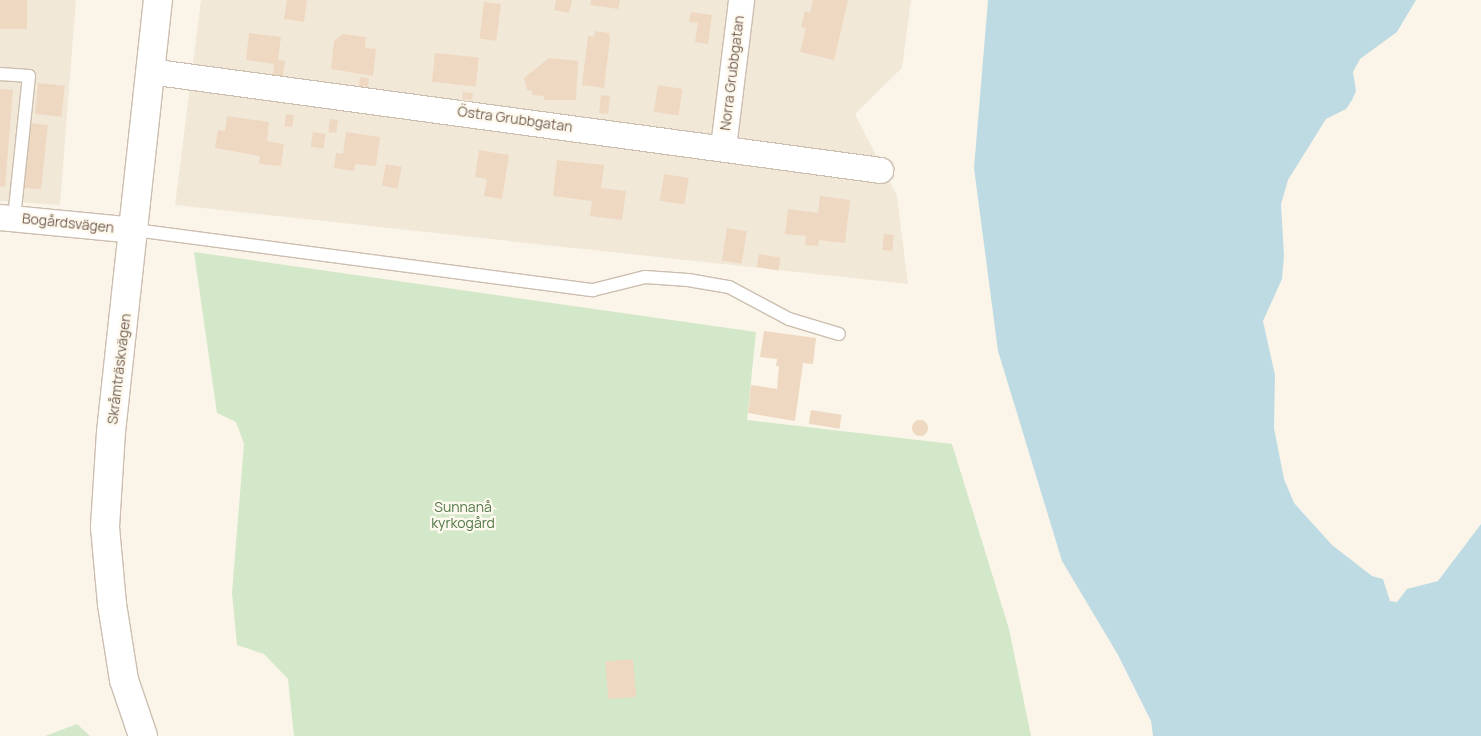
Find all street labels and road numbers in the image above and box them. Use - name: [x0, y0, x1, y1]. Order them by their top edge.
- street label: Norra Grubbgatan: [717, 14, 747, 132]
- street label: Östra Grubbgatan: [456, 103, 574, 135]
- street label: Bogårdsvägen: [21, 210, 115, 236]
- street label: Skråmträskvägen: [104, 313, 134, 425]

